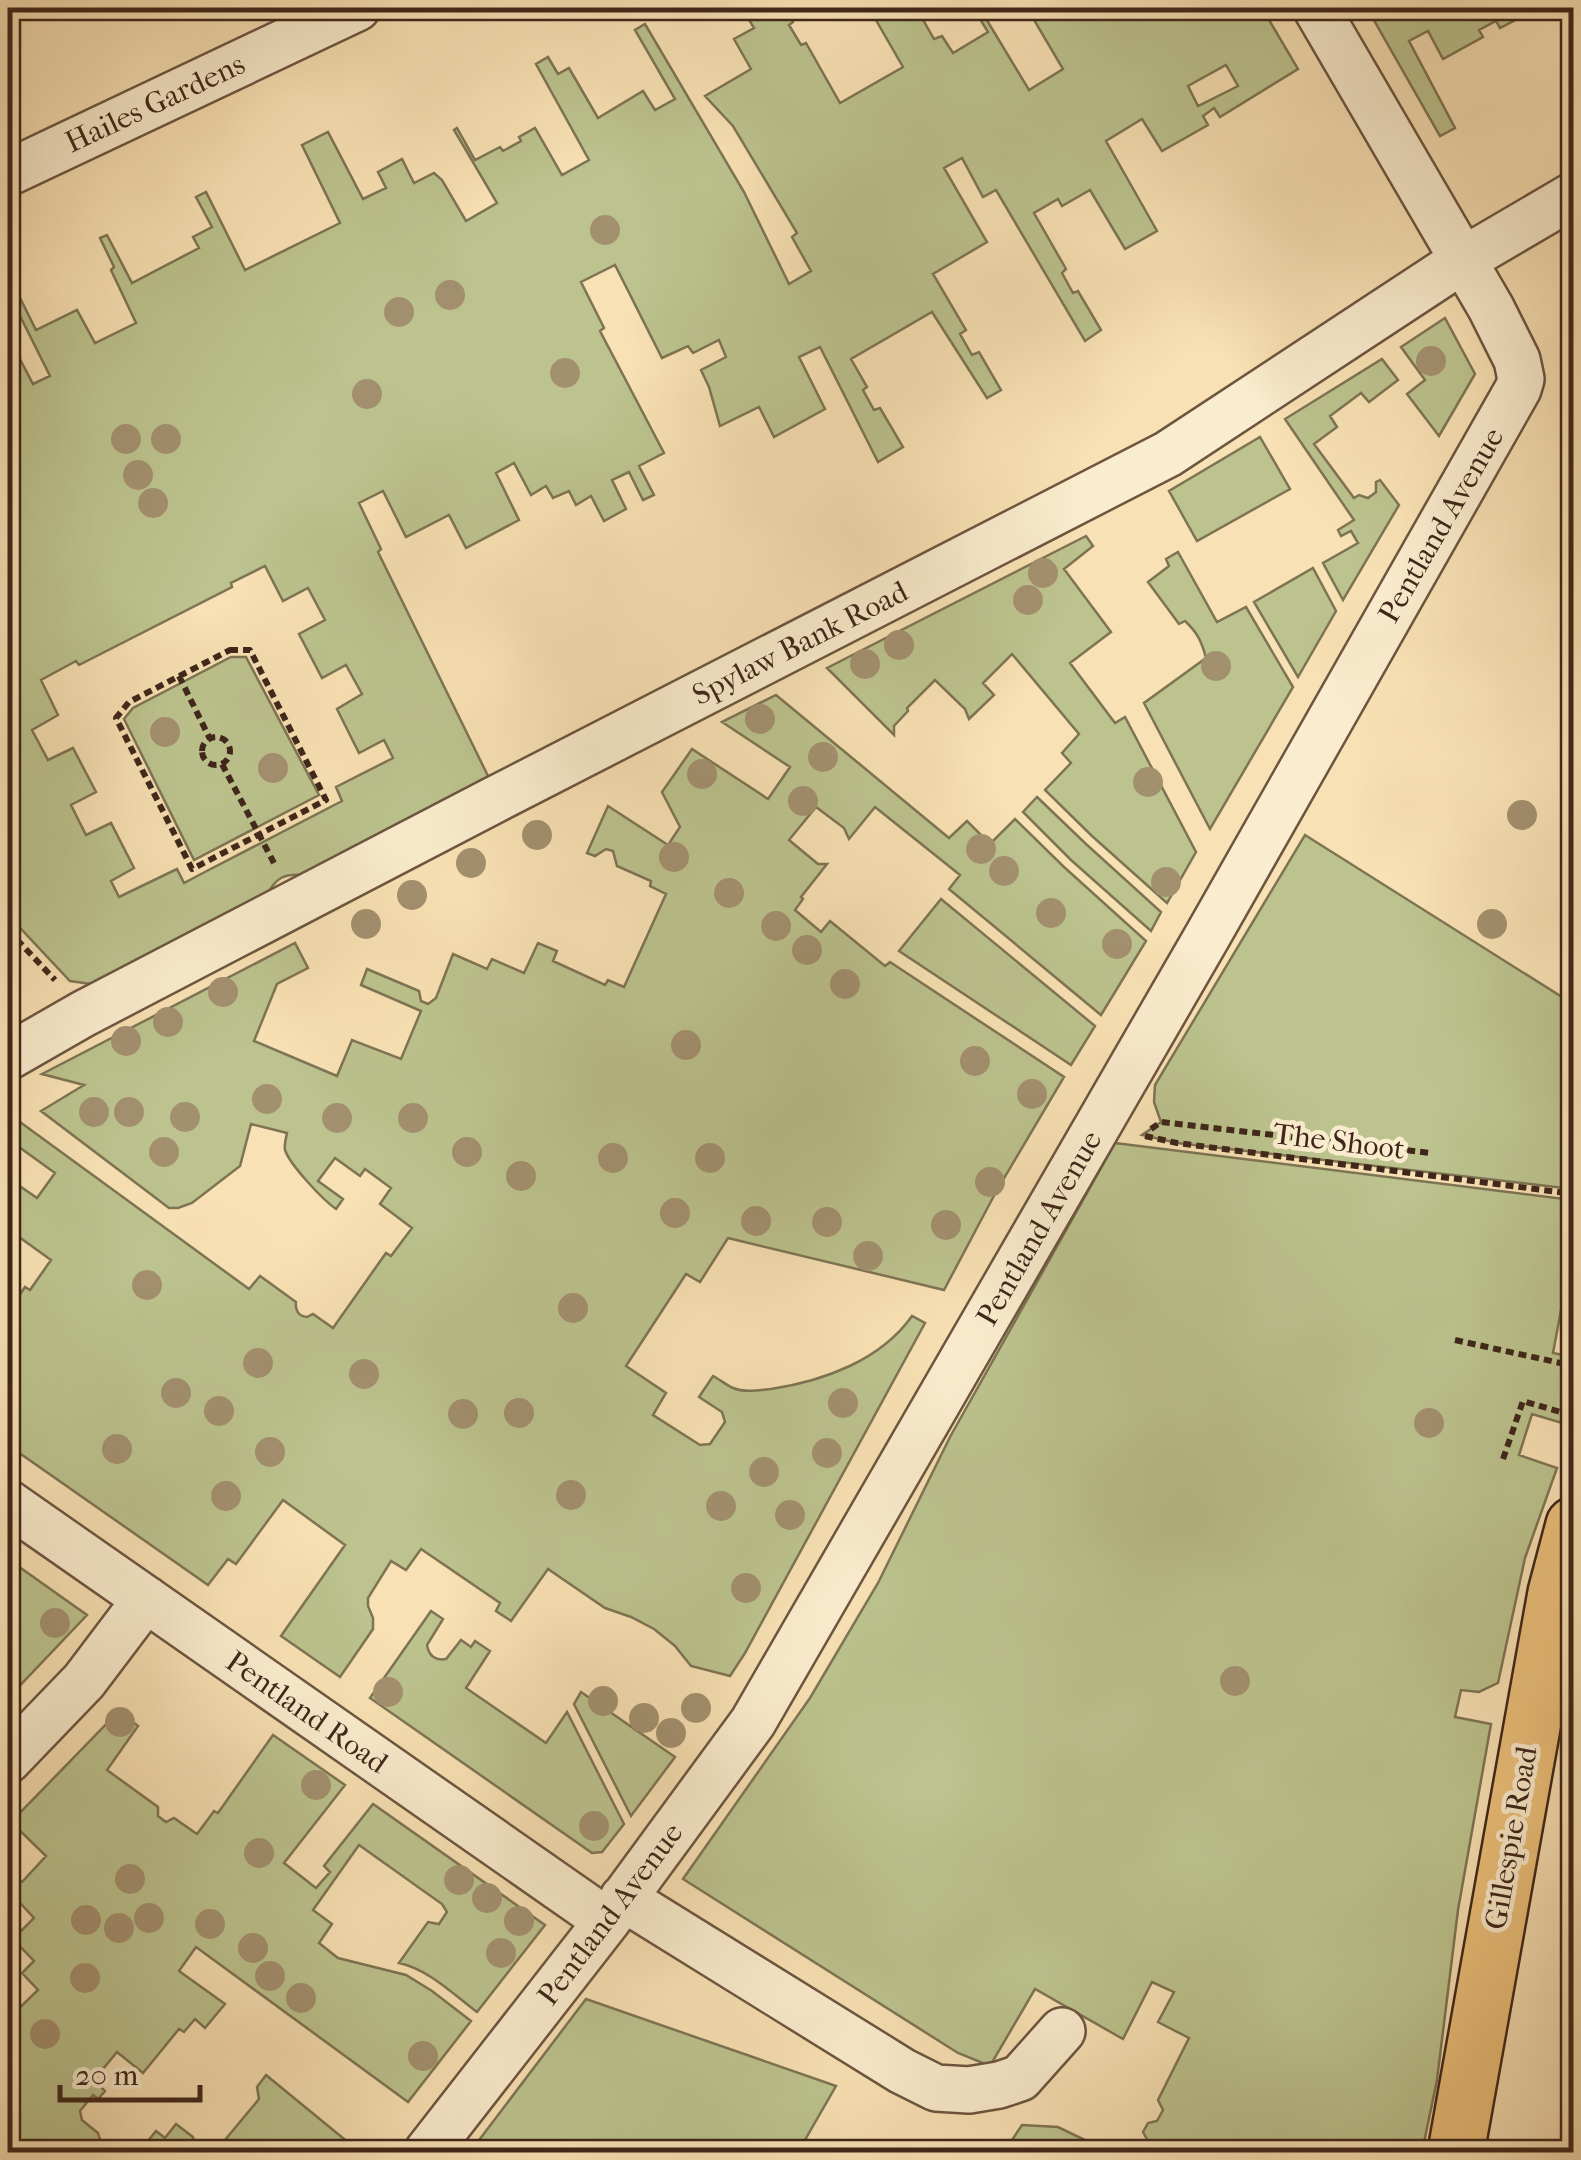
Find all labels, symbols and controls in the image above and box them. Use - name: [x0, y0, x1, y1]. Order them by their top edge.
- street label: Hailes Gardens: [60, 47, 251, 160]
- street label: Pentland Avenue: [1371, 421, 1511, 629]
- street label: Spylaw Bank Road: [687, 574, 914, 713]
- street label: The Shoot: [1271, 1116, 1407, 1167]
- street label: Pentland Avenue: [969, 1124, 1109, 1332]
- street label: Pentland Road: [219, 1644, 395, 1781]
- street label: Gillespie Road: [1478, 1743, 1545, 1932]
- street label: Pentland Avenue: [530, 1816, 690, 2012]
- scale bar: [60, 2040, 200, 2102]
- text: 20 m: [75, 2058, 138, 2093]

